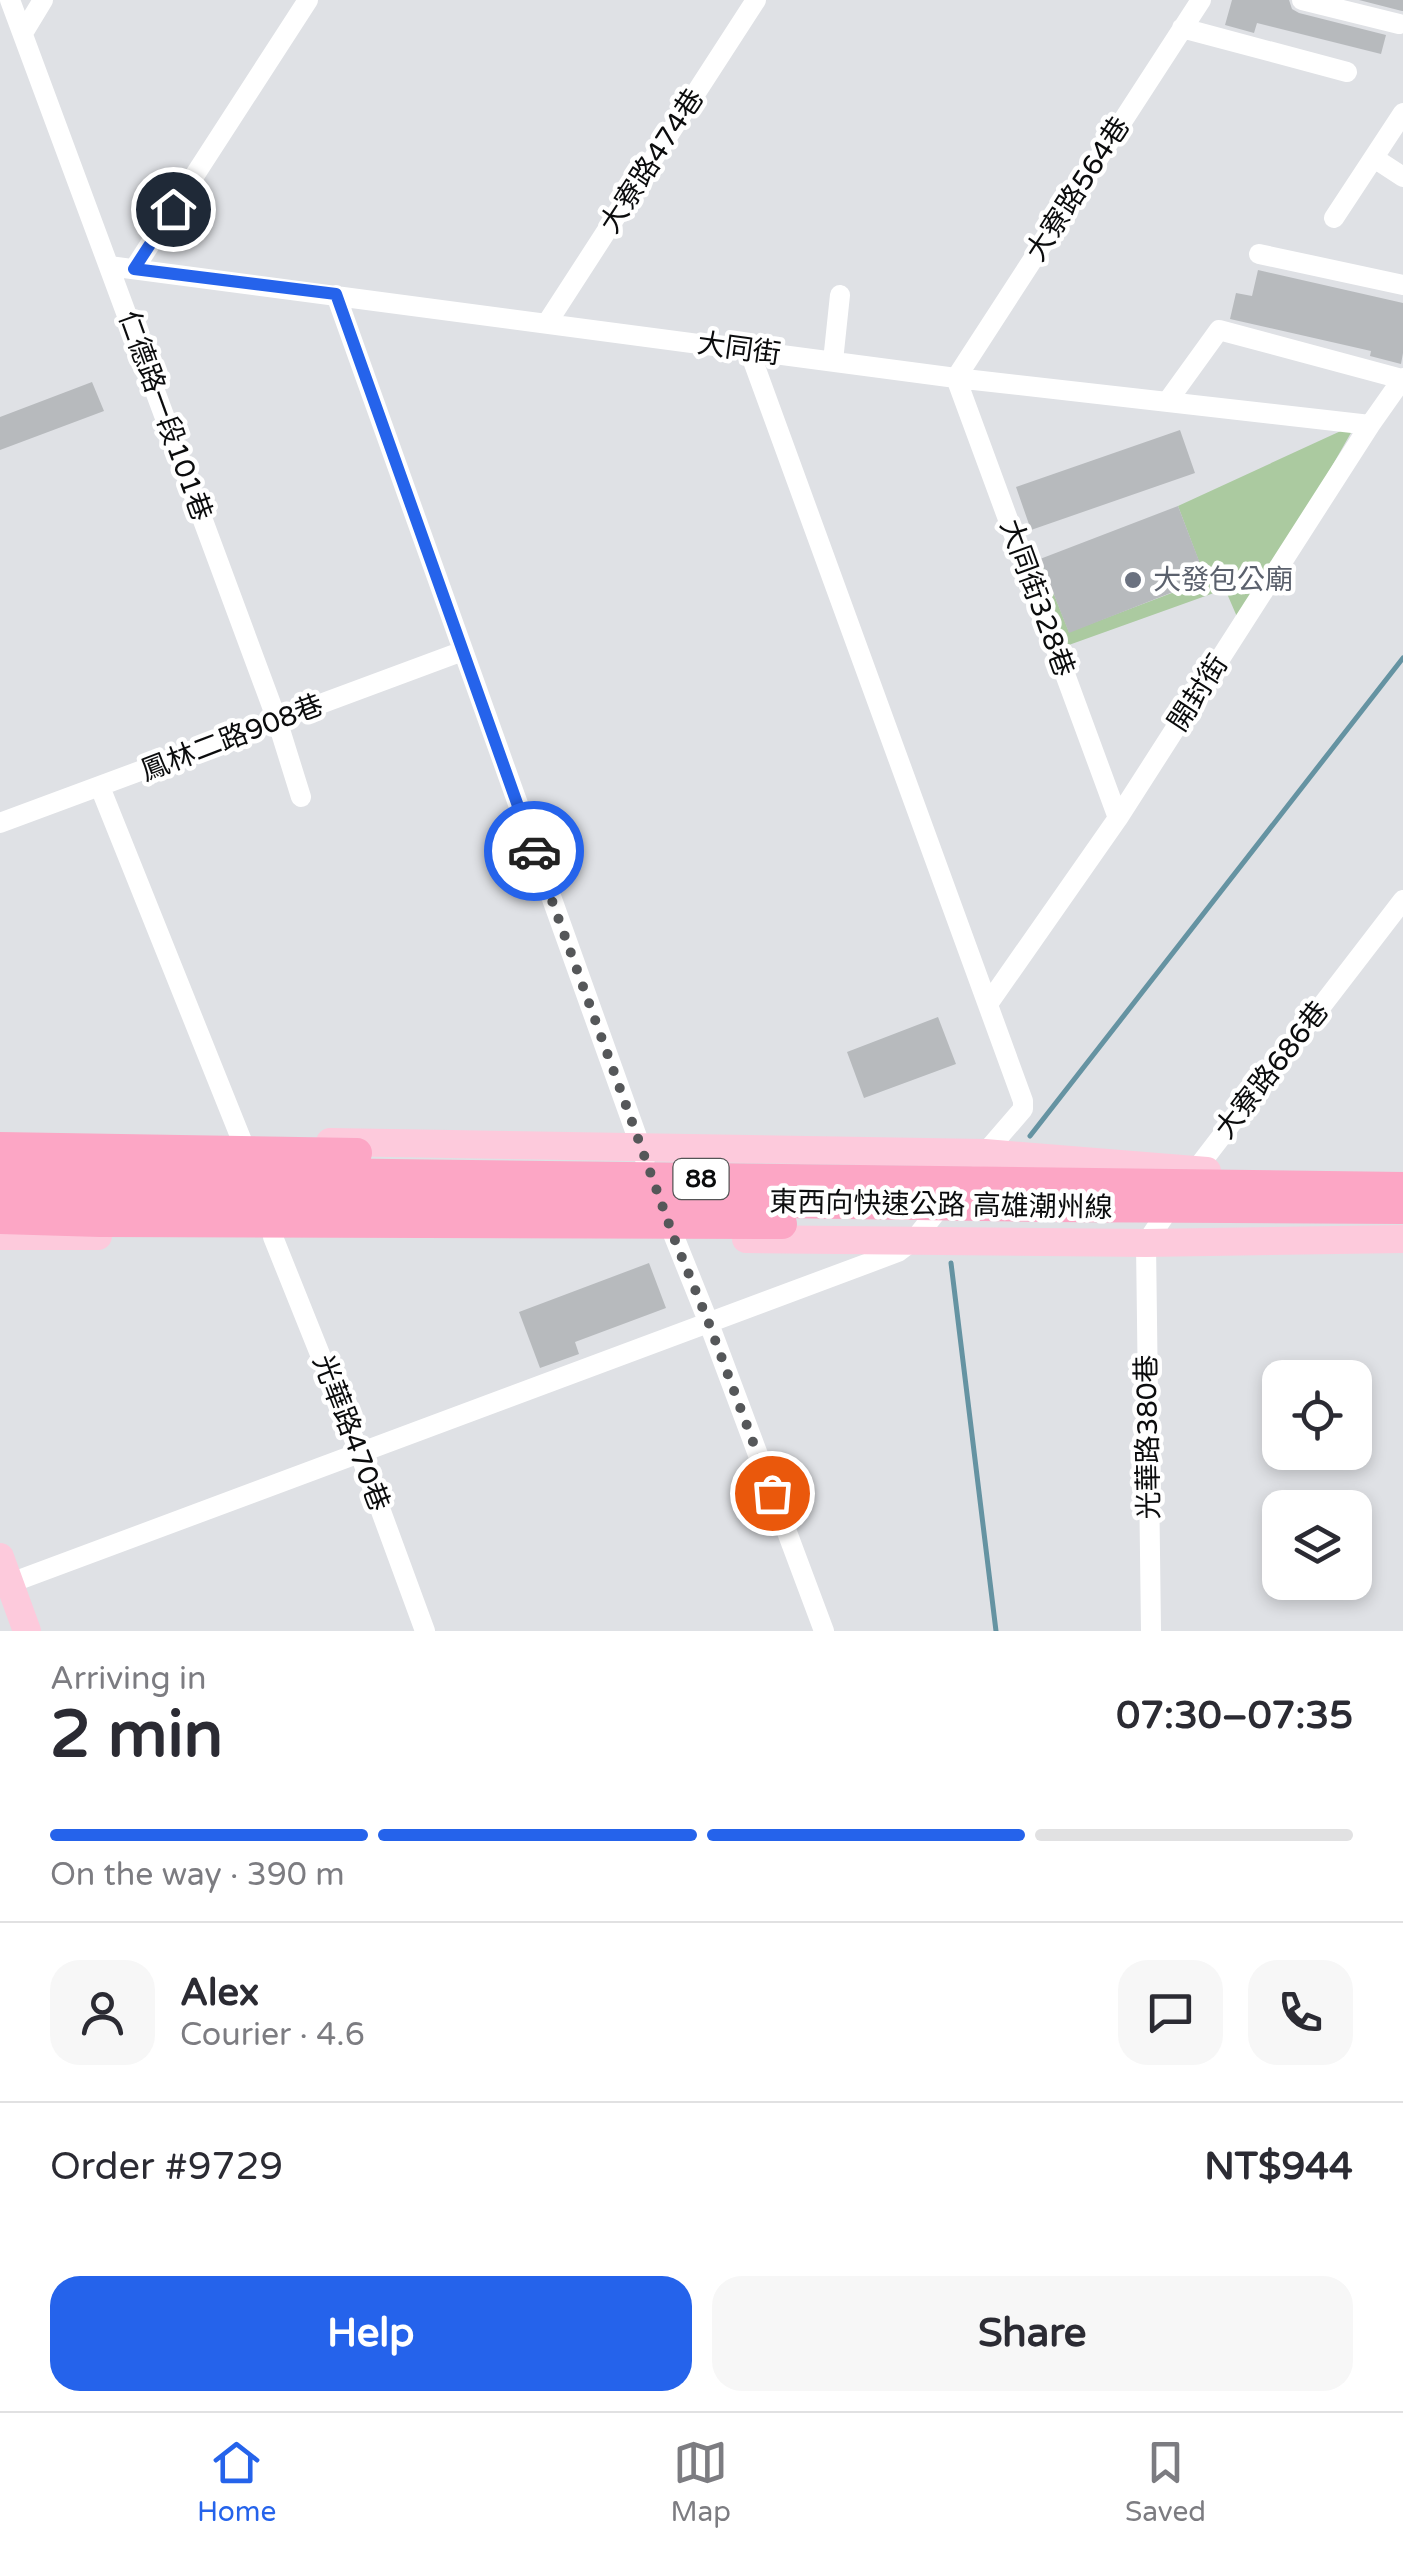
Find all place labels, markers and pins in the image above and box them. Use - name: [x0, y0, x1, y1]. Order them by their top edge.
- pin: [131, 167, 216, 252]
- place label: 大發包公廟: [1153, 563, 1293, 597]
- marker: 大發包公廟: [1122, 569, 1144, 591]
- pin: [730, 1451, 815, 1536]

